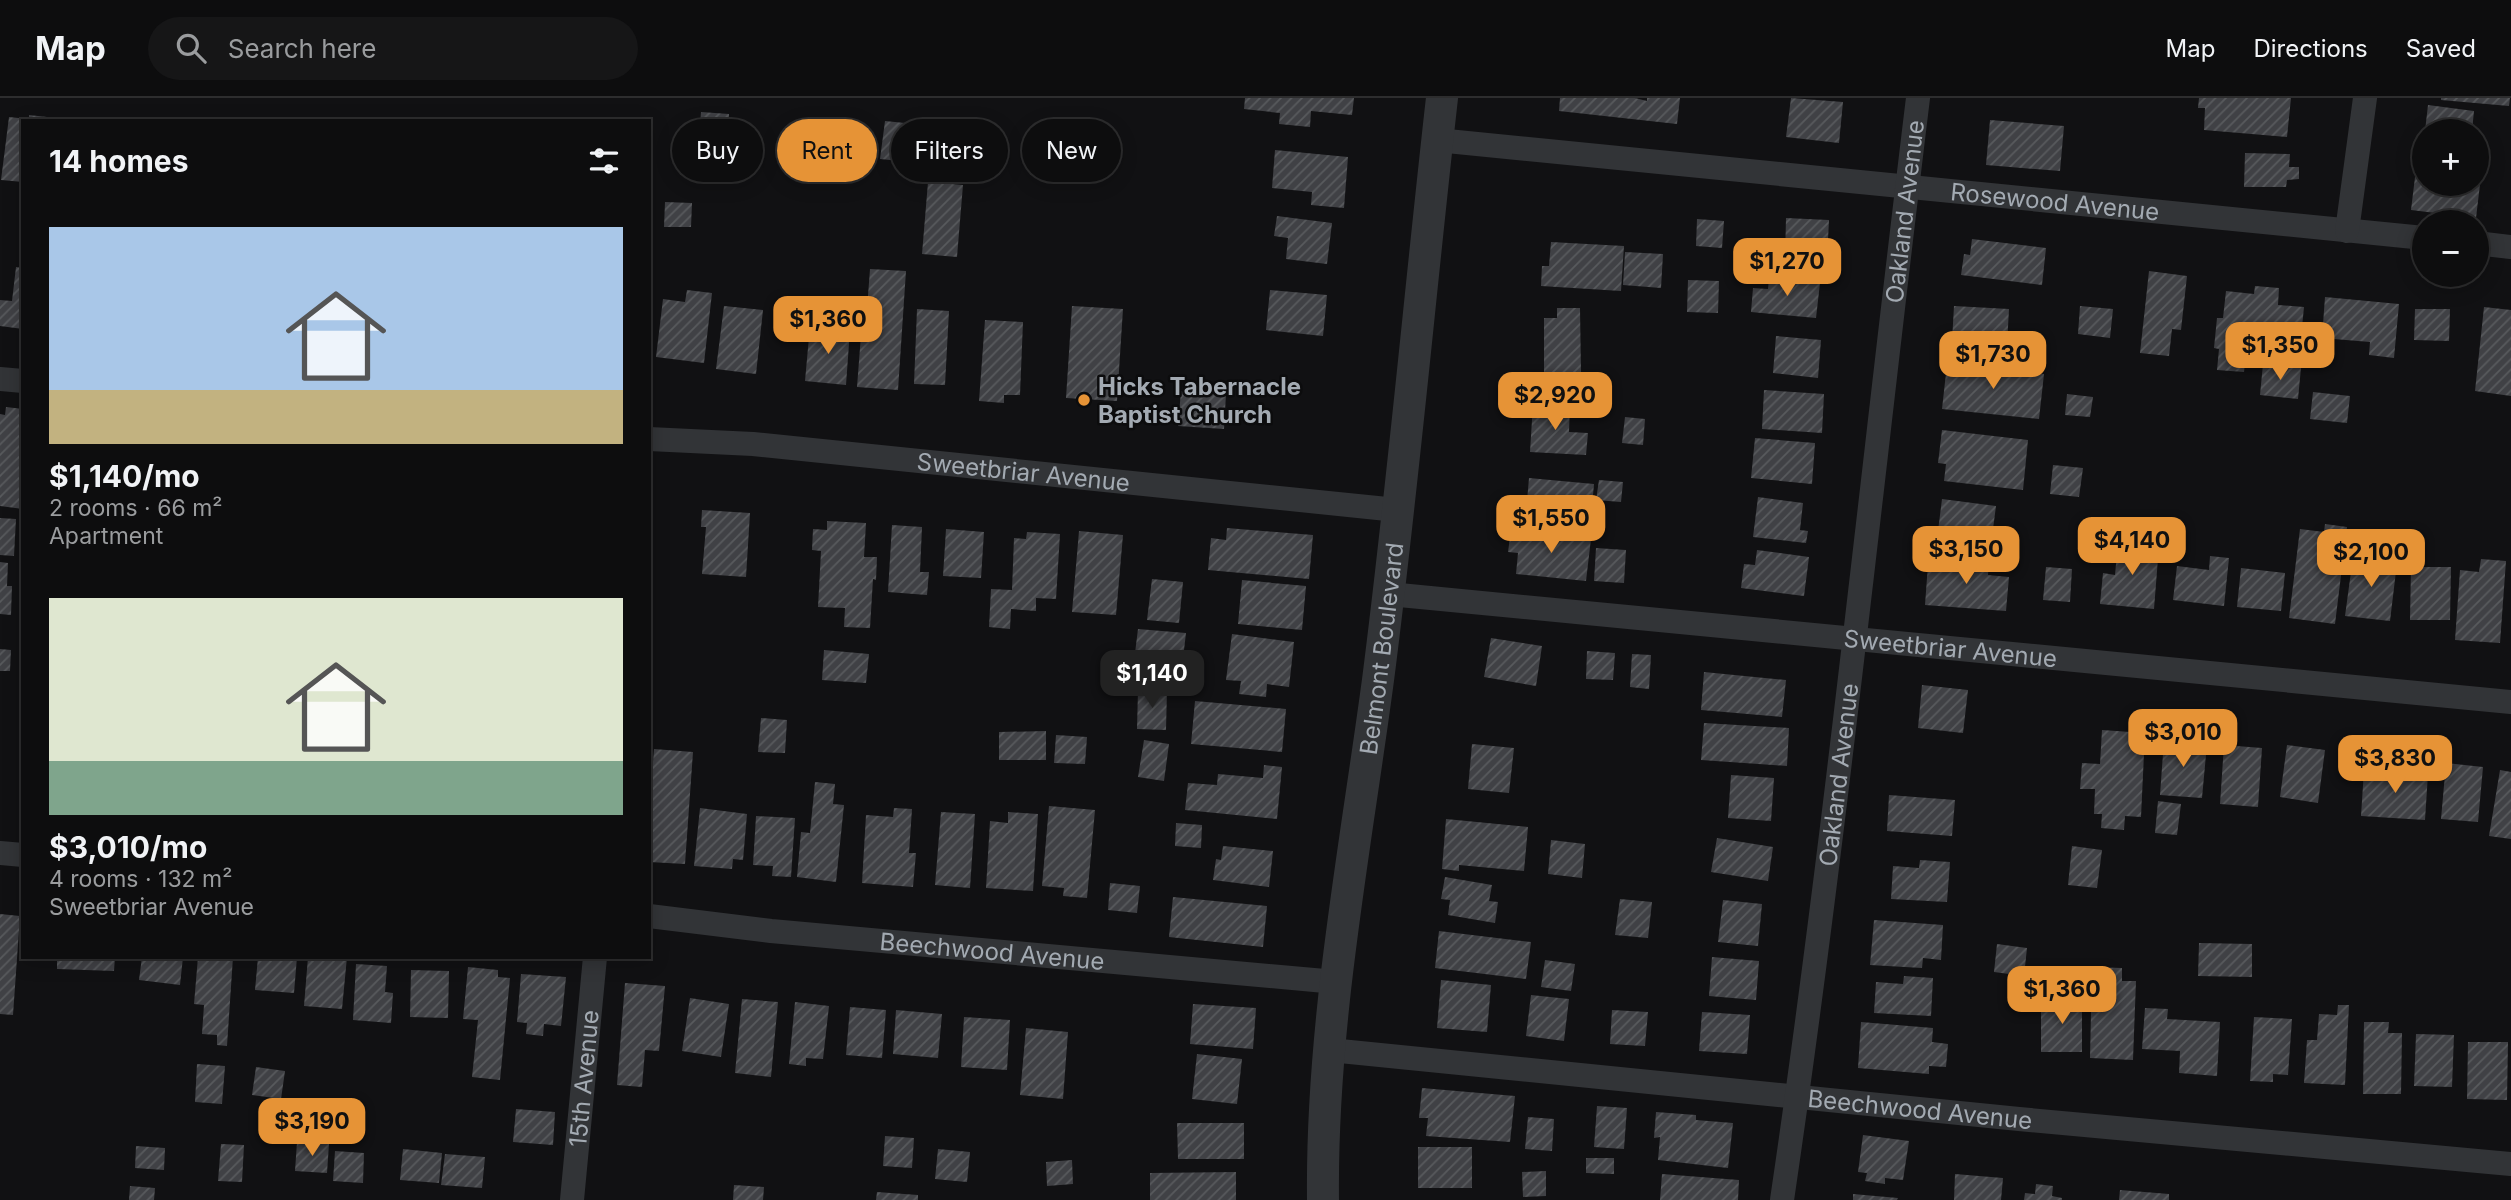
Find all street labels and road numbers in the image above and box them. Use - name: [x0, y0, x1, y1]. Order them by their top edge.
- street label: Oakland Avenue: [1879, 118, 1930, 305]
- street label: Rosewood Avenue: [1949, 177, 2161, 226]
- street label: Sweetbriar Avenue: [916, 446, 1131, 497]
- street label: Belmont Boulevard: [1353, 541, 1409, 757]
- street label: Sweetbriar Avenue: [1842, 623, 2058, 673]
- street label: Oakland Avenue: [1813, 682, 1864, 868]
- street label: Beechwood Avenue: [879, 926, 1106, 976]
- street label: 15th Avenue: [563, 1009, 604, 1148]
- street label: Beechwood Avenue: [1806, 1083, 2034, 1135]

